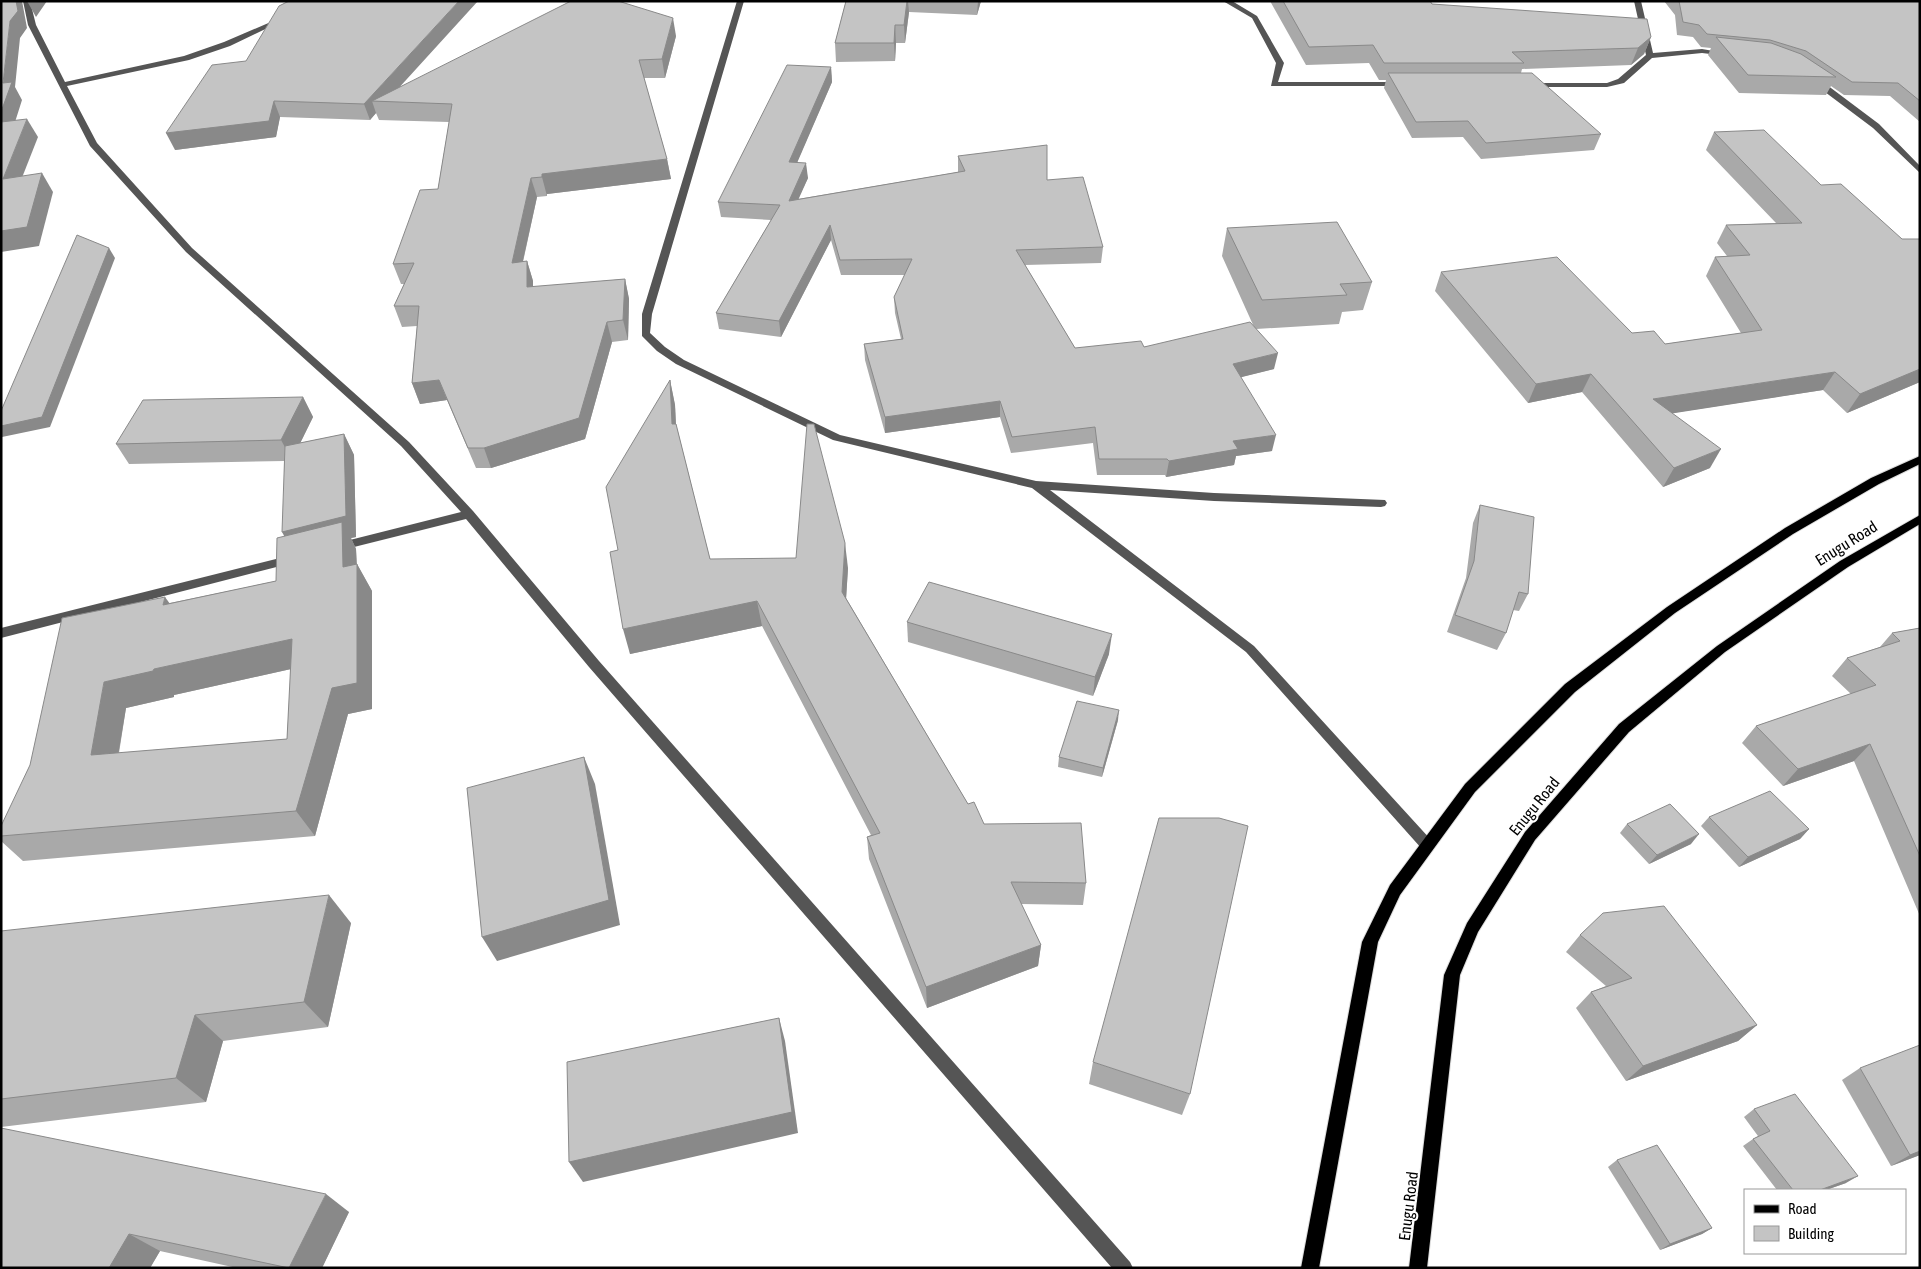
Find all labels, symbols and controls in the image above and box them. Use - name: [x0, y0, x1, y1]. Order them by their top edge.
- street label: Enugu Road: [1812, 517, 1881, 570]
- street label: Enugu Road: [1505, 773, 1564, 839]
- street label: Enugu Road: [1395, 1170, 1422, 1242]
- legend: [1744, 1189, 1906, 1254]
- text: Road: [1788, 1200, 1817, 1217]
- text: Building: [1788, 1225, 1834, 1242]

